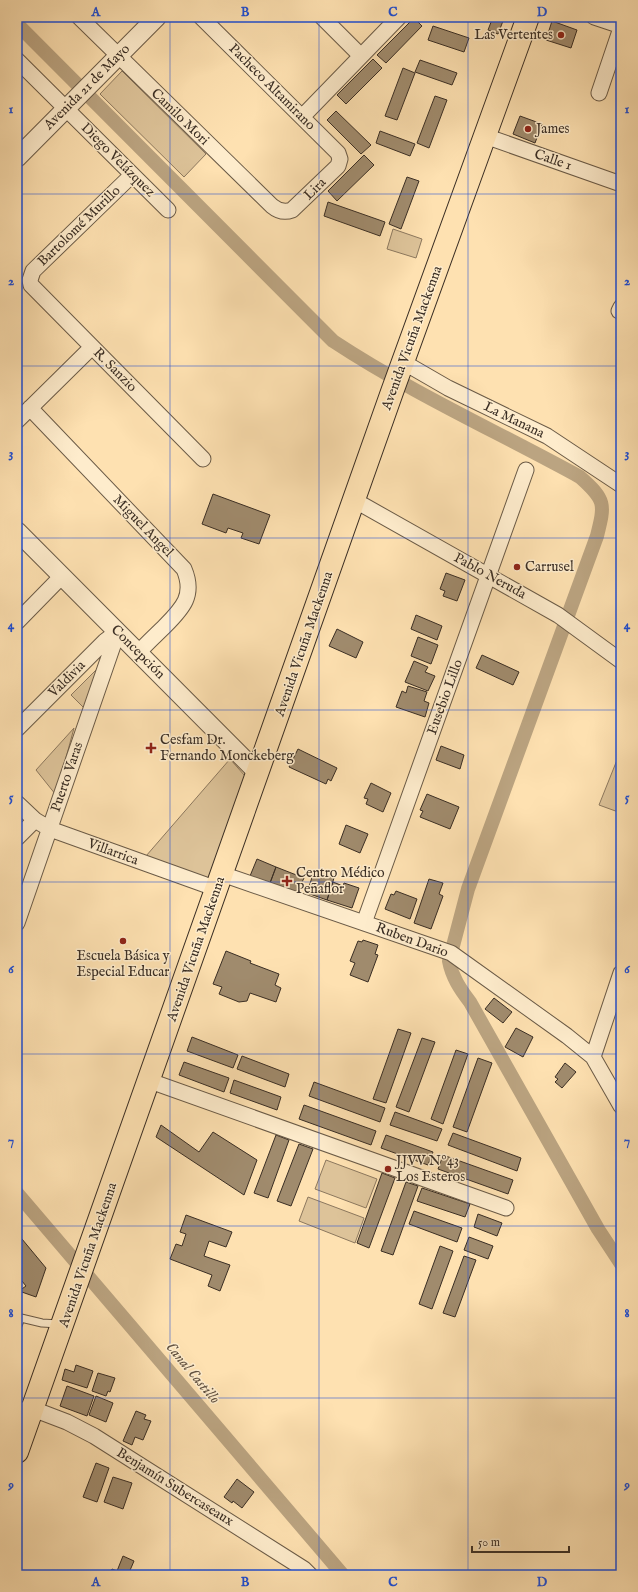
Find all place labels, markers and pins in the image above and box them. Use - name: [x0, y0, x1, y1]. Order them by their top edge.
- place label: Las Vertentes: [474, 26, 553, 44]
- marker: Las Vertentes: [556, 30, 566, 40]
- place label: James: [534, 120, 570, 138]
- marker: James: [523, 124, 533, 134]
- place label: Carrusel: [525, 558, 574, 576]
- marker: Carrusel: [512, 562, 522, 572]
- place label: Cesfam Dr. Fernando Monckeberg: [160, 731, 294, 765]
- marker: Cesfam Dr. Fernando Monckeberg: [145, 742, 157, 754]
- place label: Centro Médico Peñaflor: [296, 864, 385, 898]
- marker: Centro Médico Peñaflor: [281, 875, 293, 887]
- marker: Escuela Básica y Especial Educar: [118, 936, 128, 946]
- place label: Escuela Básica y Especial Educar: [76, 947, 170, 981]
- place label: JJVV Nº43 Los Esteros: [394, 1152, 465, 1186]
- marker: JJVV Nº43 Los Esteros: [383, 1164, 393, 1174]

